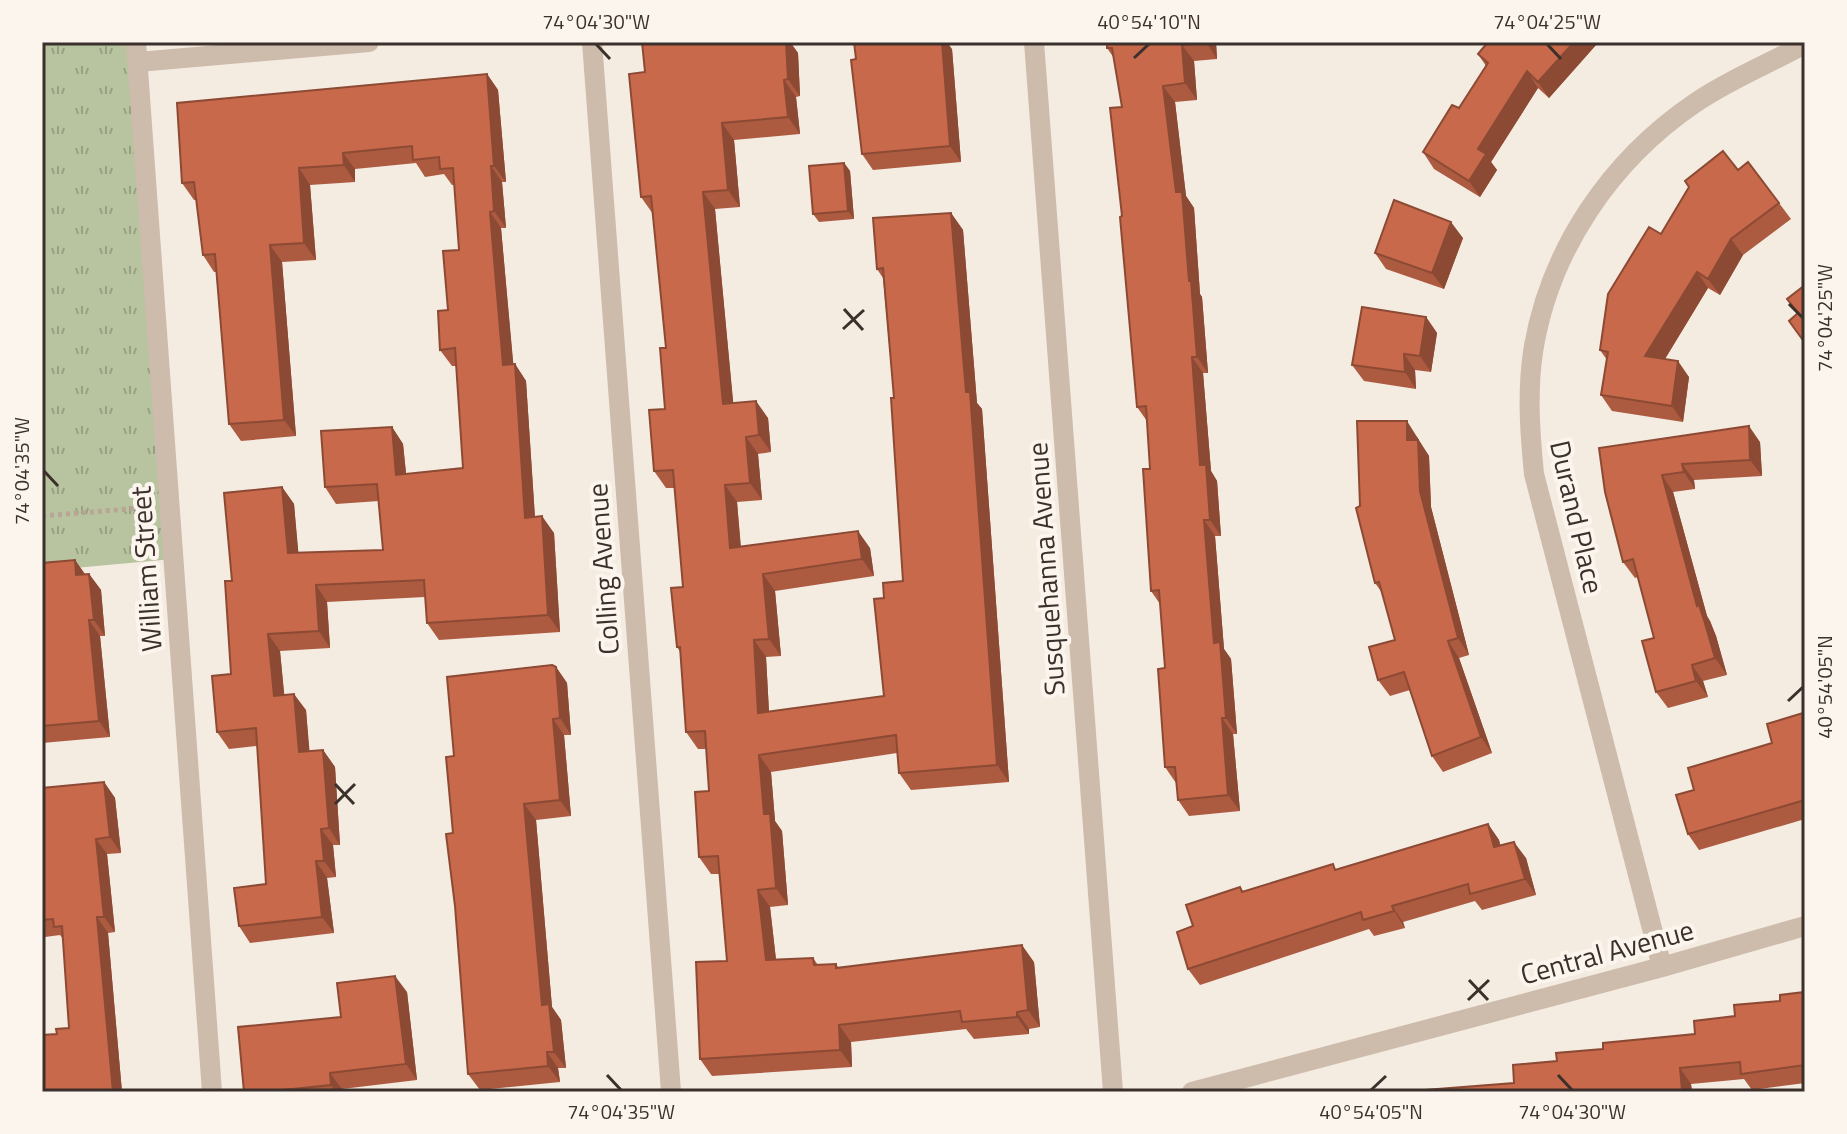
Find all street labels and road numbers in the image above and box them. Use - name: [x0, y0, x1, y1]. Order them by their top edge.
- street label: Durand Place: [1539, 436, 1616, 598]
- street label: Susquehanna Avenue: [1015, 441, 1076, 697]
- street label: Colling Avenue: [575, 482, 630, 656]
- street label: William Street: [118, 485, 173, 653]
- street label: Central Avenue: [1515, 908, 1698, 995]

